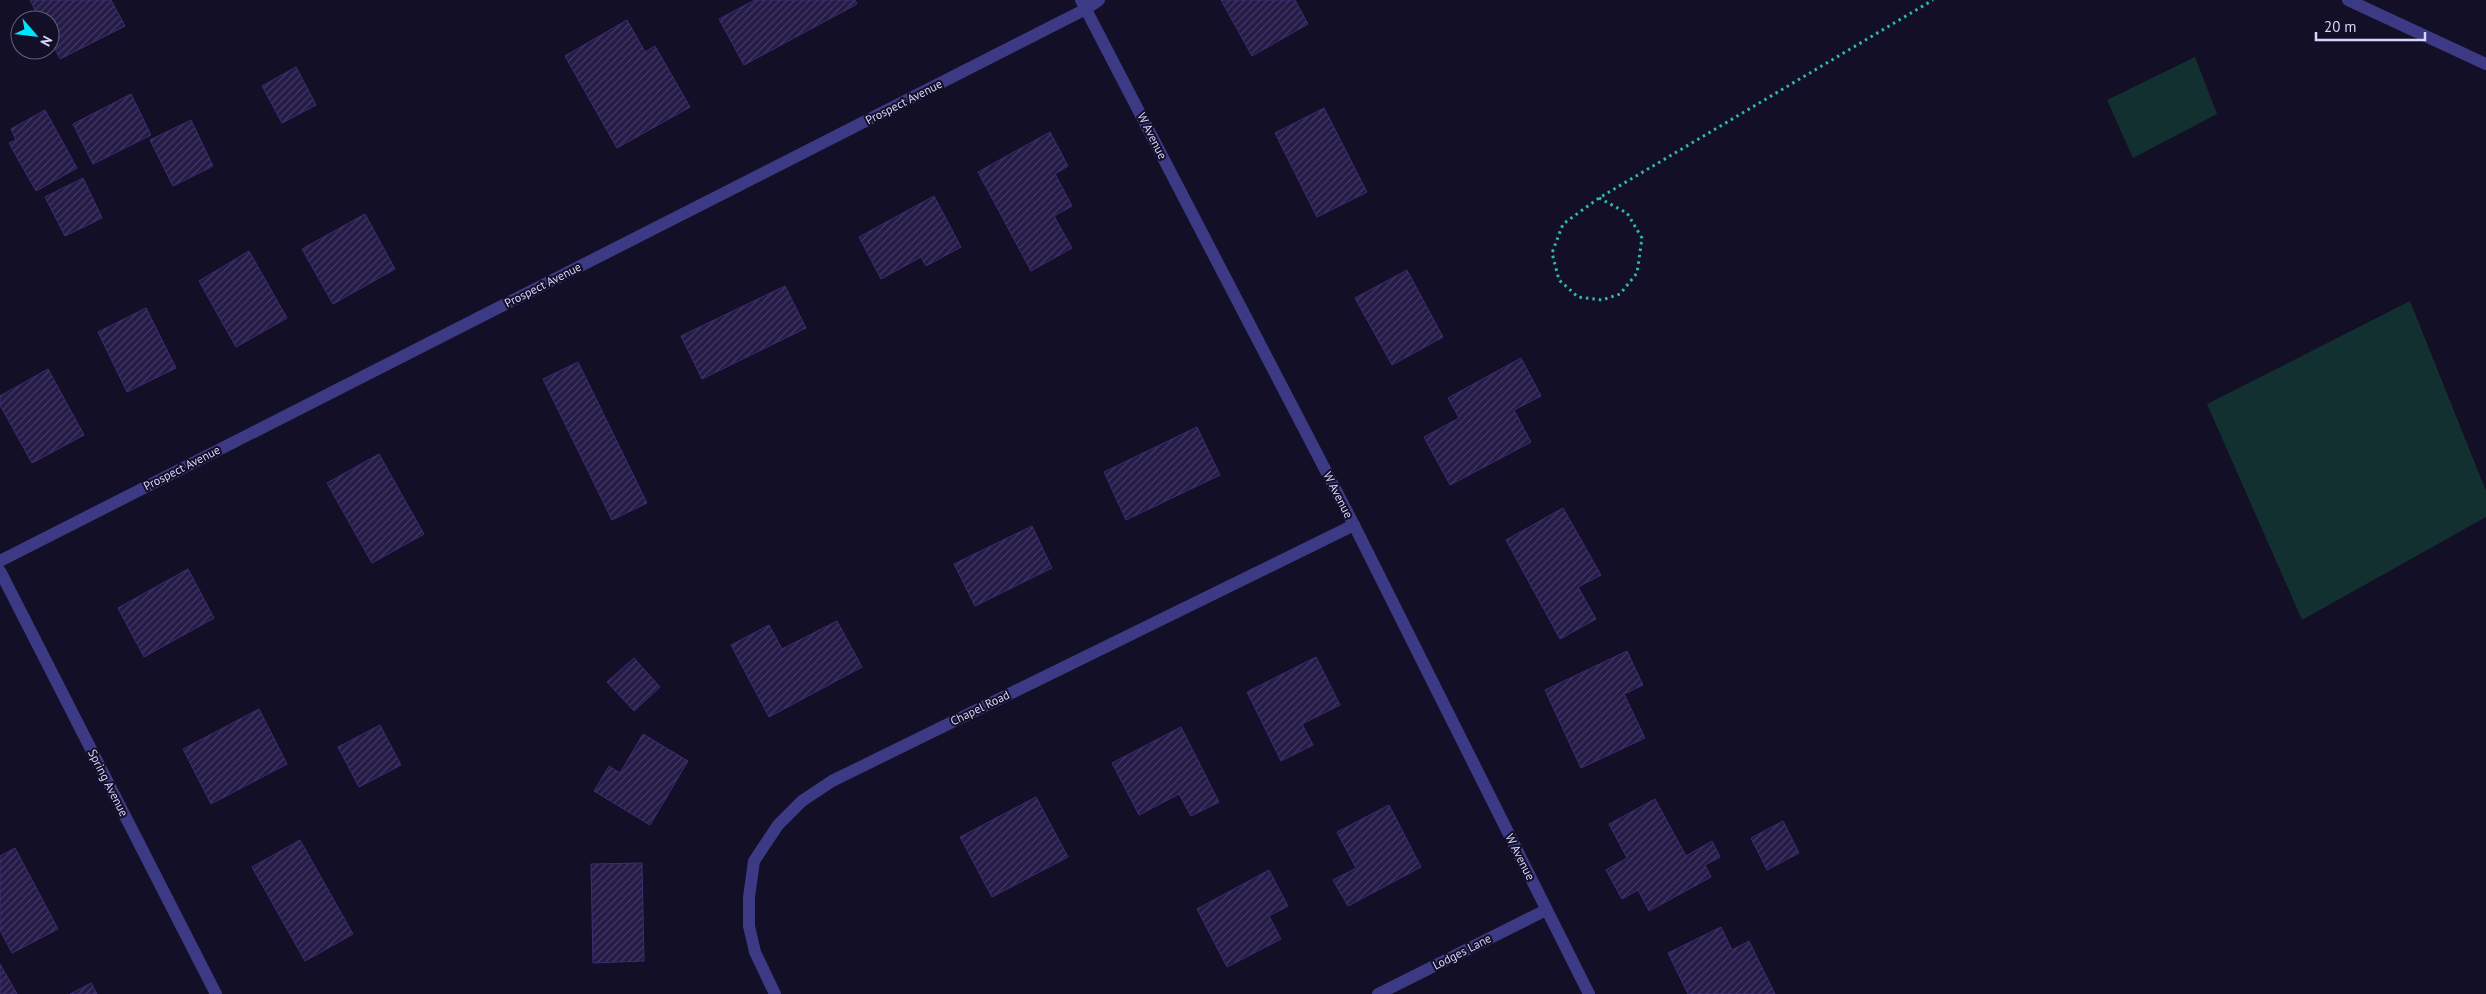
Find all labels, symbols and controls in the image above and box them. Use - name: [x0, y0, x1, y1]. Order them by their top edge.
- north arrow: [10, 10, 60, 60]
- scale bar: [2316, 10, 2425, 42]
- text: 20 m: [2324, 17, 2357, 36]
- text: N: [36, 33, 57, 49]
- street label: Prospect Avenue: [863, 76, 945, 127]
- street label: W Avenue: [1134, 110, 1170, 161]
- street label: Prospect Avenue: [502, 259, 584, 310]
- street label: Prospect Avenue: [141, 442, 223, 493]
- street label: W Avenue: [1320, 469, 1356, 520]
- street label: Chapel Road: [948, 687, 1012, 728]
- street label: Spring Avenue: [85, 747, 132, 819]
- street label: W Avenue: [1502, 831, 1538, 882]
- street label: Lodges Lane: [1430, 930, 1494, 973]

